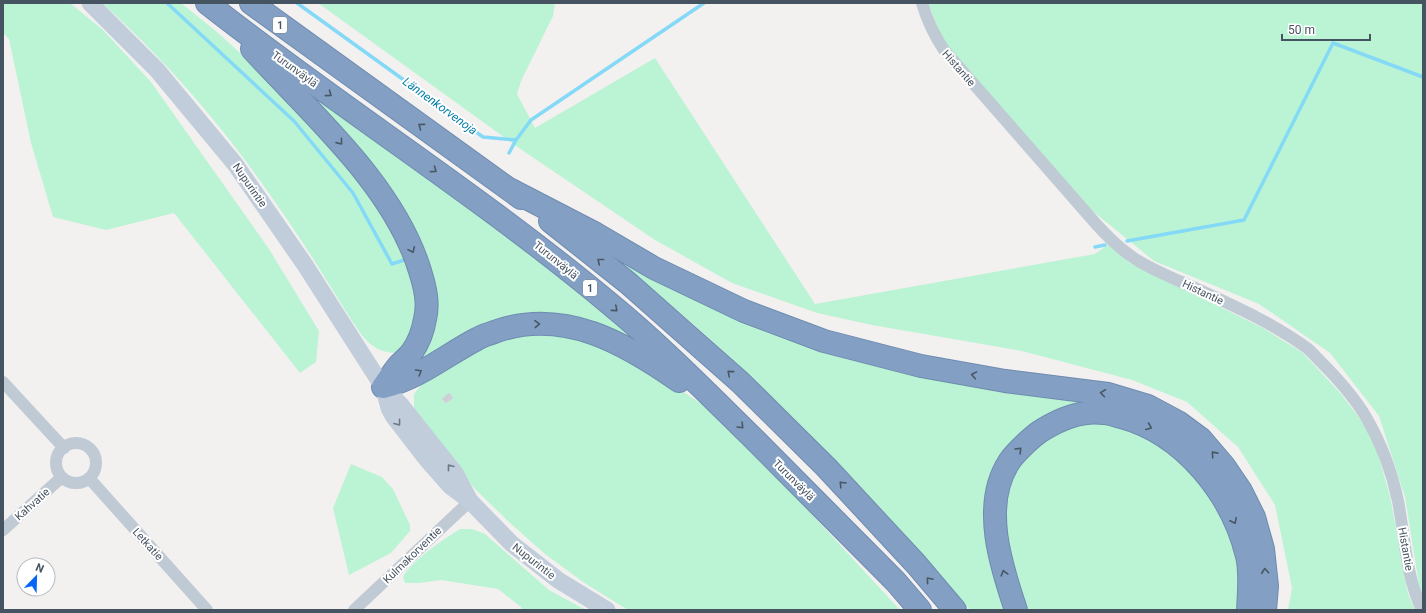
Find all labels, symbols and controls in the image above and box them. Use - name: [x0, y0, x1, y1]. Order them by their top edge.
- scale bar: [1282, 16, 1370, 42]
- road number: 1: [273, 17, 287, 33]
- text: 50 m: [1288, 23, 1315, 37]
- street label: Histantie: [939, 47, 978, 89]
- street label: Turunväylä: [269, 49, 320, 90]
- water label: Lännenkorvenoja: [400, 74, 480, 138]
- one-way arrow: [325, 89, 332, 97]
- one-way arrow: [418, 124, 425, 131]
- one-way arrow: [335, 138, 342, 145]
- street label: Nupurintie: [230, 161, 270, 210]
- one-way arrow: [430, 165, 437, 172]
- street label: Turunväylä: [531, 239, 580, 282]
- one-way arrow: [407, 245, 415, 253]
- one-way arrow: [597, 258, 604, 265]
- street label: Histantie: [1180, 277, 1226, 308]
- road number: 1: [583, 280, 597, 296]
- one-way arrow: [611, 304, 618, 311]
- one-way arrow: [534, 319, 540, 328]
- one-way arrow: [415, 370, 422, 377]
- one-way arrow: [727, 371, 734, 378]
- one-way arrow: [971, 372, 977, 380]
- one-way arrow: [1100, 389, 1106, 398]
- one-way arrow: [393, 419, 401, 426]
- one-way arrow: [736, 421, 744, 429]
- one-way arrow: [1145, 423, 1152, 431]
- one-way arrow: [1014, 447, 1022, 455]
- one-way arrow: [1212, 452, 1219, 459]
- street label: Turunväylä: [770, 457, 817, 504]
- one-way arrow: [448, 465, 455, 472]
- one-way arrow: [839, 482, 846, 489]
- street label: Kahvatie: [12, 485, 53, 523]
- one-way arrow: [1229, 517, 1237, 525]
- street label: Kulmakorventie: [380, 524, 444, 586]
- street label: Letkatie: [130, 525, 166, 563]
- street label: Histantie: [1395, 526, 1416, 572]
- street label: Nupurintie: [510, 541, 558, 582]
- north arrow: [16, 557, 56, 597]
- text: N: [34, 561, 46, 576]
- one-way arrow: [1261, 568, 1270, 574]
- one-way arrow: [1000, 570, 1009, 577]
- one-way arrow: [927, 578, 934, 585]

